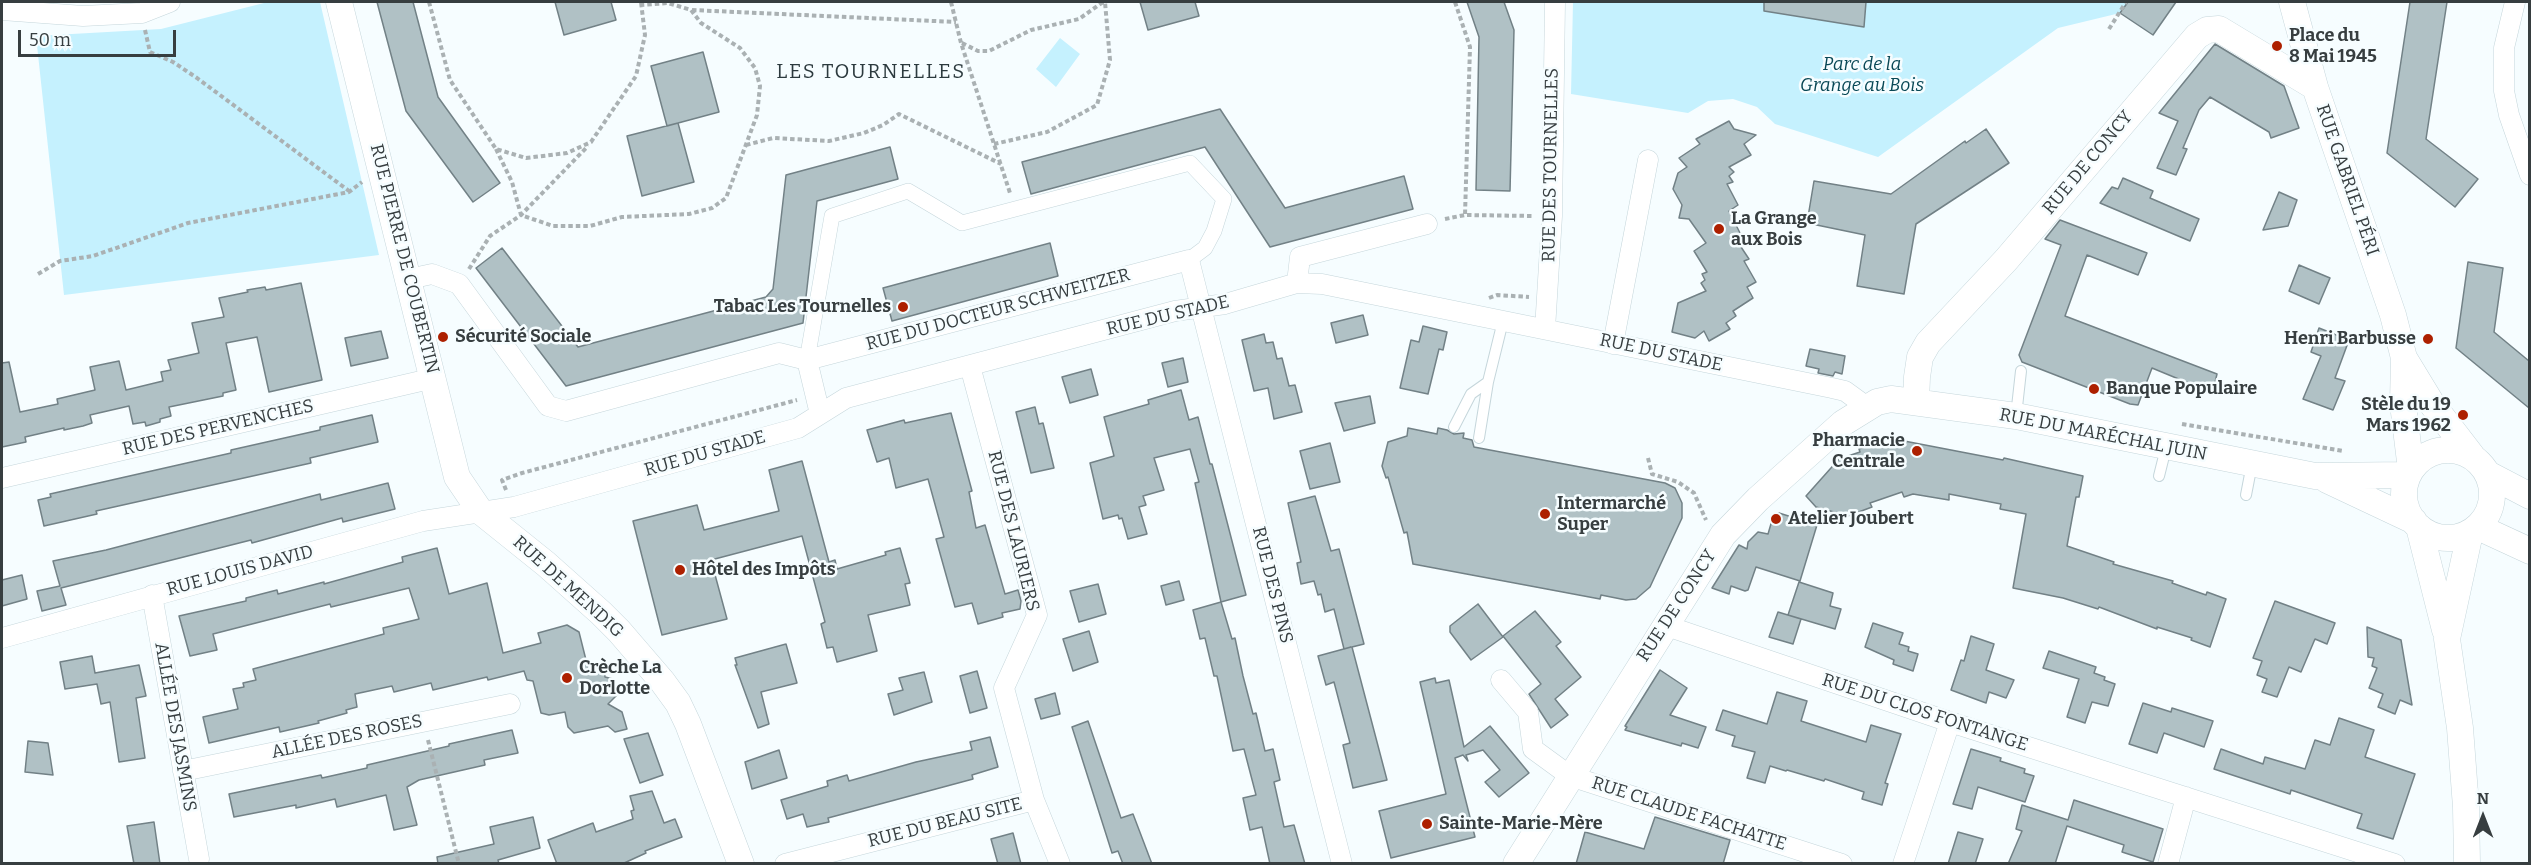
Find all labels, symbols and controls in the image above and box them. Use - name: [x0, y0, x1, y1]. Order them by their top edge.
- scale bar: [21, 18, 178, 56]
- place label: Place du 8 Mai 1945: [2289, 25, 2377, 68]
- text: 50 m: [29, 29, 71, 51]
- marker: Place du 8 Mai 1945: [2270, 39, 2284, 53]
- park label: Parc de la Grange au Bois: [1800, 54, 1924, 97]
- district label: LES TOURNELLES: [776, 60, 966, 84]
- street label: RUE DES TOURNELLES: [1539, 68, 1563, 262]
- street label: RUE GABRIEL PÉRI: [2311, 101, 2383, 259]
- street label: RUE DE CONCY: [2038, 107, 2138, 219]
- street label: RUE PIERRE DE COUBERTIN: [365, 142, 443, 376]
- place label: La Grange aux Bois: [1731, 208, 1817, 250]
- marker: La Grange aux Bois: [1712, 222, 1726, 236]
- street label: RUE DU DOCTEUR SCHWEITZER: [864, 264, 1132, 356]
- street label: RUE DU STADE: [1105, 291, 1231, 341]
- place label: Tabac Les Tournelles: [714, 296, 891, 318]
- marker: Tabac Les Tournelles: [896, 300, 910, 314]
- place label: Sécurité Sociale: [455, 326, 591, 348]
- place label: Henri Barbusse: [2284, 328, 2416, 350]
- street label: RUE DU STADE: [1597, 329, 1725, 377]
- marker: Sécurité Sociale: [436, 330, 450, 344]
- marker: Henri Barbusse: [2421, 332, 2435, 346]
- place label: Banque Populaire: [2106, 378, 2257, 400]
- marker: Banque Populaire: [2087, 382, 2101, 396]
- place label: Stèle du 19 Mars 1962: [2361, 394, 2451, 436]
- street label: RUE DES PERVENCHES: [120, 395, 316, 461]
- street label: RUE DU MARÉCHAL JUIN: [1997, 404, 2209, 466]
- marker: Stèle du 19 Mars 1962: [2456, 408, 2470, 422]
- street label: RUE DU STADE: [642, 426, 768, 482]
- place label: Pharmacie Centrale: [1812, 430, 1905, 472]
- marker: Pharmacie Centrale: [1910, 444, 1924, 458]
- street label: RUE DES LAURIERS: [983, 448, 1043, 614]
- place label: Intermarché Super: [1557, 493, 1666, 536]
- marker: Intermarché Super: [1538, 507, 1552, 521]
- place label: Atelier Joubert: [1788, 508, 1914, 530]
- marker: Atelier Joubert: [1769, 512, 1783, 526]
- street label: RUE DES PINS: [1247, 524, 1297, 646]
- street label: RUE DE MENDIG: [508, 532, 628, 642]
- street label: RUE LOUIS DAVID: [164, 541, 316, 601]
- street label: RUE DE CONCY: [1633, 546, 1721, 666]
- place label: Hôtel des Impôts: [692, 559, 836, 581]
- marker: Hôtel des Impôts: [673, 563, 687, 577]
- street label: ALLÉE DES JASMINS: [149, 641, 201, 813]
- place label: Crèche La Dorlotte: [579, 657, 662, 700]
- street label: RUE DU CLOS FONTANGE: [1819, 669, 2031, 757]
- marker: Crèche La Dorlotte: [560, 671, 574, 685]
- street label: ALLÉE DES ROSES: [269, 710, 425, 764]
- street label: RUE CLAUDE FACHATTE: [1589, 772, 1789, 856]
- north arrow: [2453, 787, 2513, 847]
- text: N: [2477, 789, 2489, 808]
- street label: RUE DU BEAU SITE: [866, 793, 1024, 853]
- place label: Sainte-Marie-Mère: [1439, 813, 1603, 835]
- marker: Sainte-Marie-Mère: [1420, 817, 1434, 831]

